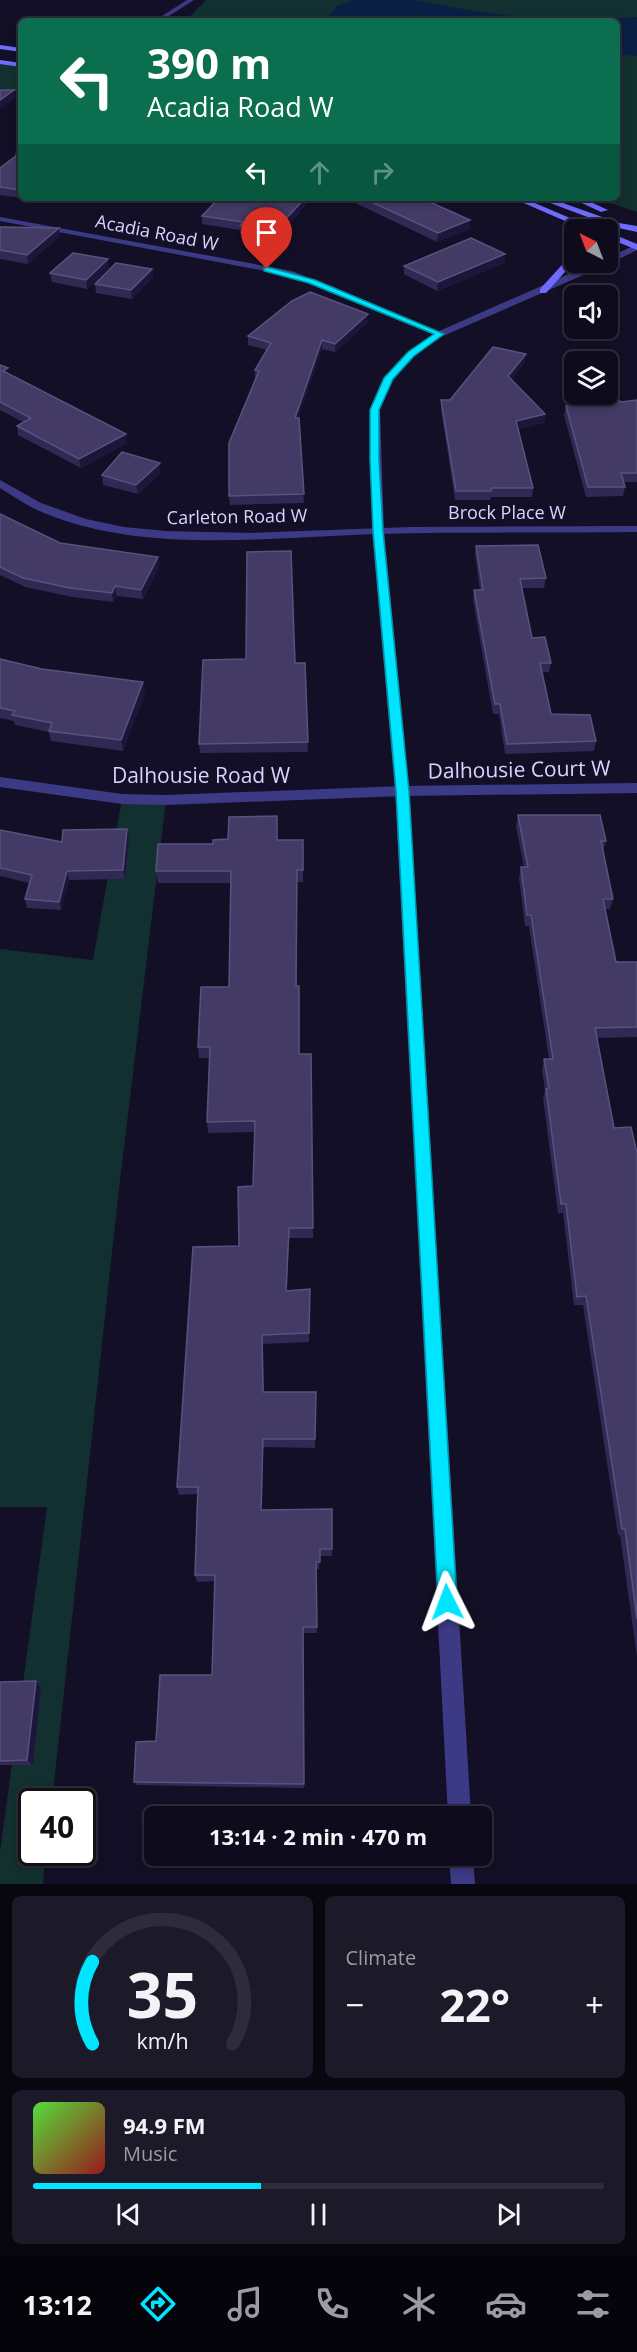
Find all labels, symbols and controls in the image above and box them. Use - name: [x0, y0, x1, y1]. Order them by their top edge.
- text: 390 m: [147, 34, 271, 91]
- icon: left: [48, 42, 126, 120]
- text: Acadia Road W: [147, 88, 334, 125]
- icon: left: [240, 156, 273, 189]
- icon: ahead: [303, 156, 336, 189]
- icon: right: [366, 156, 399, 189]
- pin: [241, 207, 292, 269]
- street label: Acadia Road W: [94, 208, 221, 256]
- icon: arrive: [250, 216, 283, 249]
- north arrow: [564, 219, 618, 273]
- map controls: [564, 219, 618, 405]
- button: sound: [564, 285, 618, 339]
- button: layers: [564, 351, 618, 405]
- street label: Brock Place W: [448, 500, 566, 524]
- street label: Carleton Road W: [167, 503, 308, 529]
- street label: Dalhousie Court W: [427, 753, 611, 785]
- street label: Dalhousie Road W: [112, 761, 291, 789]
- position arrow: [415, 1570, 479, 1634]
- speed limit sign: 40: [18, 1788, 96, 1866]
- text: 13:14 · 2 min · 470 m: [209, 1821, 427, 1851]
- text: Climate: [346, 1944, 416, 1971]
- text: 35: [127, 1951, 198, 2036]
- text: 22°: [439, 1974, 510, 2035]
- text: −: [346, 1982, 364, 2027]
- text: +: [585, 1982, 604, 2027]
- text: km/h: [136, 2026, 188, 2055]
- text: 94.9 FM: [123, 2110, 206, 2140]
- text: Music: [123, 2140, 177, 2167]
- icon: previous: [112, 2198, 145, 2231]
- icon: pause: [302, 2198, 335, 2231]
- icon: next: [492, 2198, 525, 2231]
- icon: directions: [137, 2283, 179, 2325]
- icon: music: [224, 2283, 266, 2325]
- icon: phone: [311, 2283, 353, 2325]
- icon: climate: [398, 2283, 440, 2325]
- icon: car: [485, 2283, 527, 2325]
- icon: filters: [572, 2283, 614, 2325]
- text: 13:12: [23, 2286, 92, 2323]

